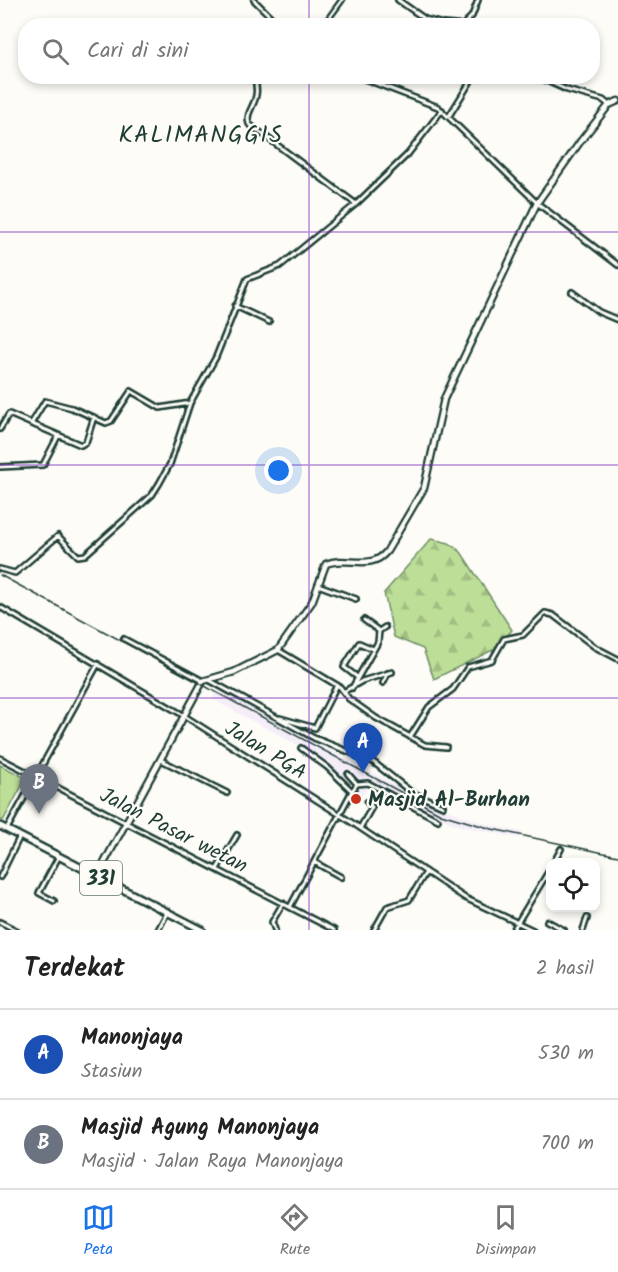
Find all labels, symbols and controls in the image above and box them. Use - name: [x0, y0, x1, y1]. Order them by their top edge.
- search box: [18, 18, 600, 84]
- text: Cari di sini: [87, 34, 188, 69]
- icon: search: [39, 35, 72, 68]
- district label: KALIMANGGIS: [118, 116, 284, 155]
- your location: [264, 456, 293, 485]
- street label: Jalan PGA: [218, 713, 313, 789]
- pin: A: [344, 724, 382, 773]
- pin: B: [20, 764, 58, 814]
- street label: Jalan Pasar wetan: [93, 780, 253, 883]
- place label: Masjid Al-Burhan: [368, 784, 530, 817]
- marker: Masjid Al-Burhan: [349, 792, 363, 806]
- map controls: [546, 858, 600, 912]
- button: locate: [546, 858, 600, 912]
- road number: 331: [80, 861, 122, 895]
- text: Terdekat: [24, 948, 125, 990]
- text: 2 hasil: [536, 953, 594, 985]
- text: Manonjaya: [81, 1021, 183, 1056]
- text: A: [37, 1038, 50, 1070]
- text: 530 m: [538, 1038, 594, 1070]
- text: Stasiun: [81, 1056, 142, 1088]
- text: Masjid Agung Manonjaya: [81, 1111, 319, 1146]
- text: B: [37, 1128, 50, 1160]
- text: 700 m: [541, 1128, 594, 1160]
- text: Masjid · Jalan Raya Manonjaya: [81, 1146, 344, 1178]
- tab: Peta: [82, 1201, 115, 1262]
- tab: Rute: [278, 1201, 311, 1262]
- tab: Disimpan: [475, 1201, 536, 1262]

